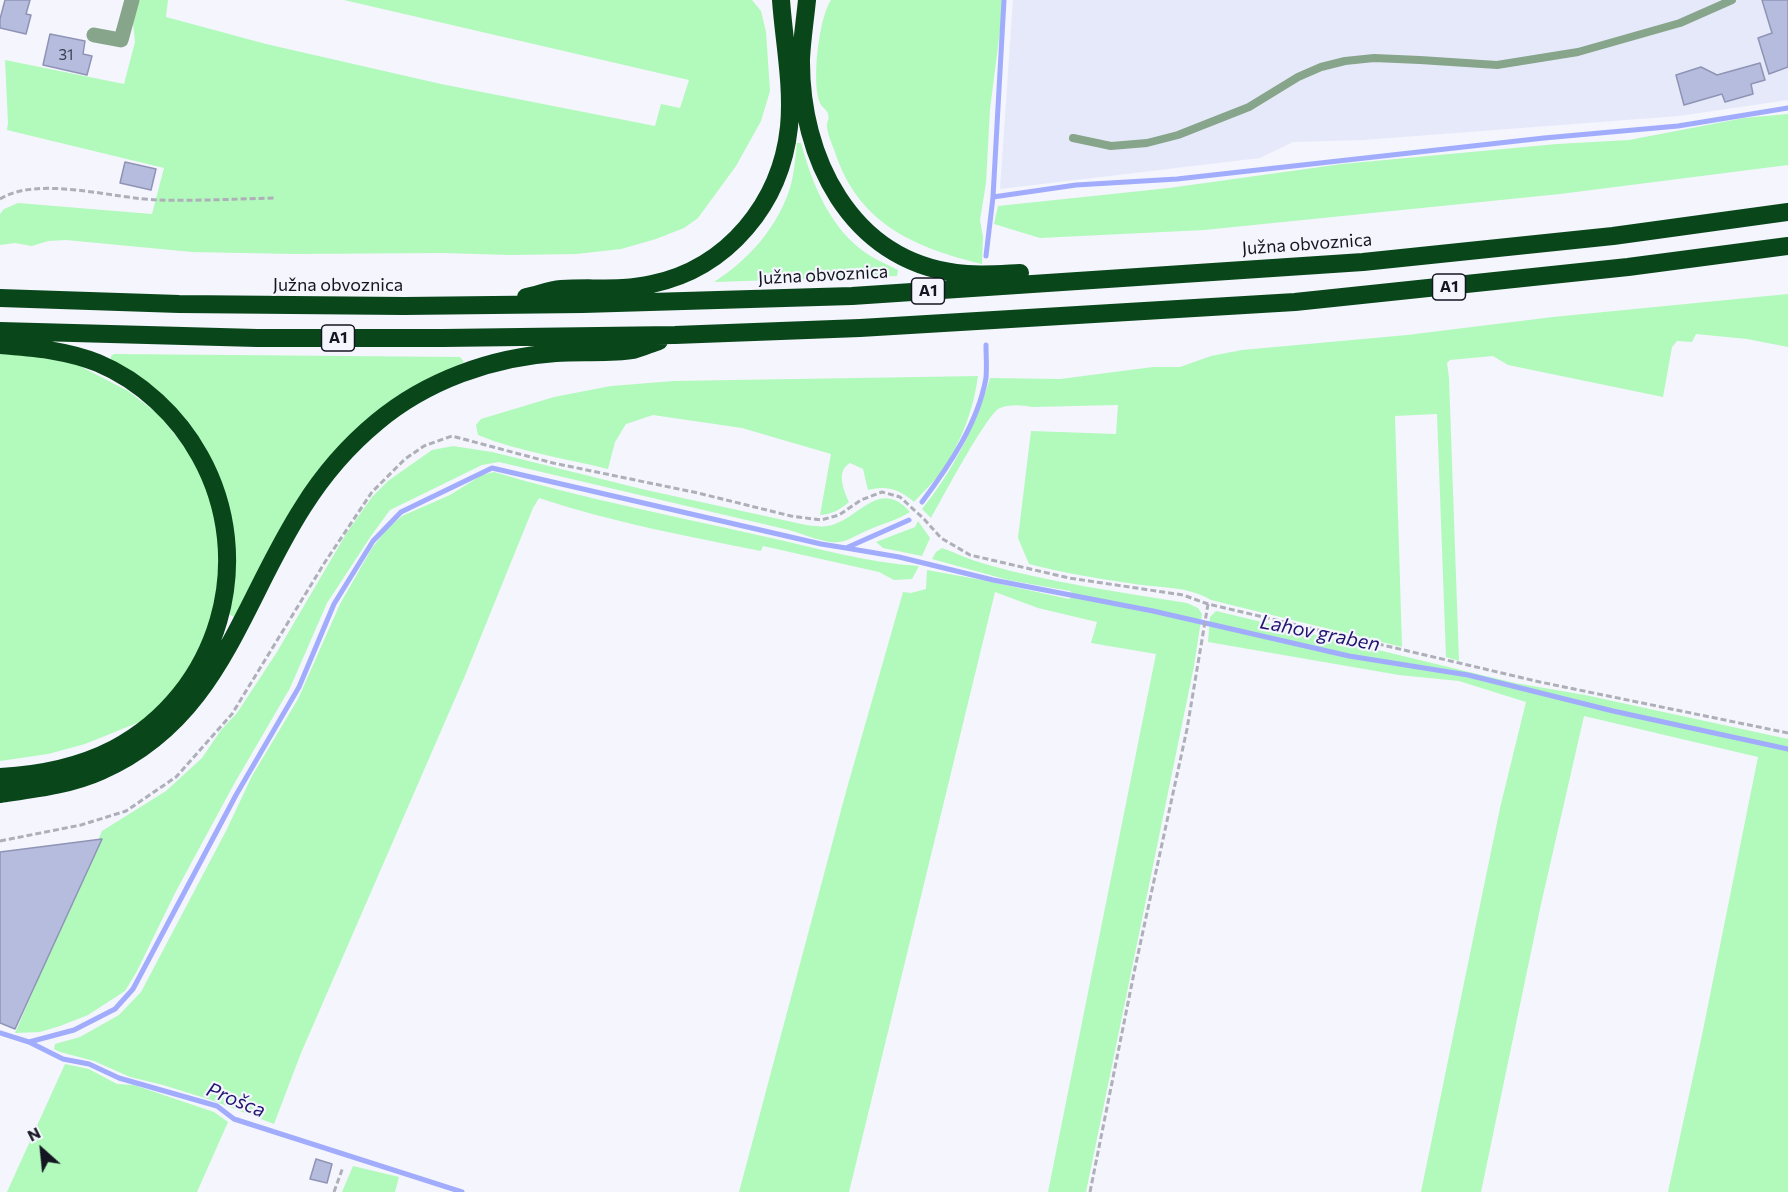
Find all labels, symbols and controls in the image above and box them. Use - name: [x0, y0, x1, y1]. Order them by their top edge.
- house number: 31: [59, 46, 73, 64]
- street label: Južna obvoznica: [1241, 229, 1373, 259]
- street label: Južna obvoznica: [757, 261, 889, 289]
- street label: Južna obvoznica: [273, 274, 403, 296]
- road number: A1: [1432, 274, 1466, 300]
- road number: A1: [912, 278, 944, 304]
- road number: A1: [322, 325, 354, 351]
- water label: Lahov graben: [1258, 610, 1382, 656]
- water label: Prošca: [203, 1077, 269, 1123]
- north arrow: [12, 1120, 72, 1180]
- text: N: [24, 1122, 43, 1145]

